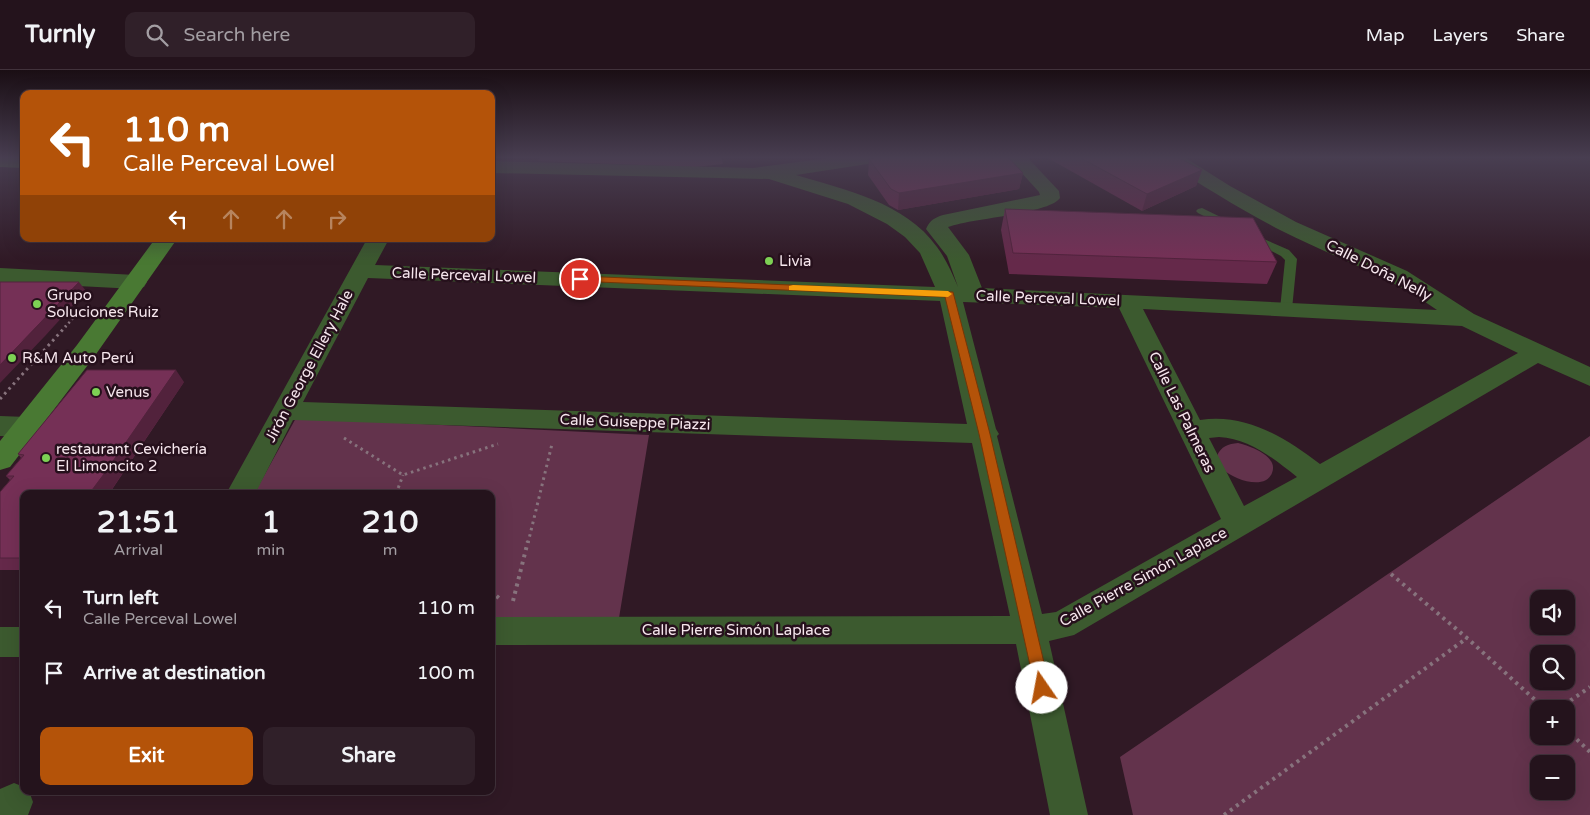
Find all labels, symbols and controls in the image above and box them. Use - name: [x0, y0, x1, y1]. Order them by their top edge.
- search box: [125, 12, 475, 57]
- text: Turnly: [25, 20, 95, 49]
- icon: search: [143, 21, 171, 49]
- text: Search here: [183, 24, 290, 46]
- text: Map: [1366, 24, 1405, 46]
- text: Layers: [1433, 24, 1488, 46]
- text: Share: [1516, 24, 1565, 46]
- text: 110 m: [123, 109, 230, 151]
- icon: left: [40, 110, 105, 175]
- text: Calle Perceval Lowel: [123, 151, 335, 177]
- icon: left: [164, 205, 192, 233]
- icon: ahead: [217, 205, 245, 233]
- icon: ahead: [270, 205, 298, 233]
- icon: right: [323, 205, 351, 233]
- street label: Calle Doña Nelly: [1323, 236, 1435, 304]
- place label: Livia: [779, 252, 812, 270]
- marker: Livia: [763, 255, 775, 267]
- pin: [559, 258, 601, 300]
- street label: Calle Perceval Lowel: [391, 263, 537, 287]
- icon: arrive: [566, 265, 594, 293]
- place label: Grupo Soluciones Ruiz: [47, 286, 159, 321]
- street label: Calle Perceval Lowel: [975, 286, 1121, 310]
- street label: Jirón George Ellery Hale: [261, 287, 357, 445]
- marker: Grupo Soluciones Ruiz: [31, 298, 43, 310]
- place label: R&M Auto Perú: [22, 349, 134, 367]
- street label: Calle Las Palmeras: [1145, 349, 1219, 475]
- marker: R&M Auto Perú: [6, 352, 18, 364]
- place label: Venus: [106, 383, 150, 401]
- marker: Venus: [90, 386, 102, 398]
- street label: Calle Guiseppe Piazzi: [559, 410, 711, 434]
- place label: restaurant Cevichería El Limoncito 2: [56, 440, 207, 475]
- marker: restaurant Cevichería El Limoncito 2: [40, 452, 52, 464]
- text: 21:51: [97, 504, 180, 541]
- text: 1: [261, 504, 280, 541]
- text: 210: [362, 504, 418, 541]
- street label: Calle Pierre Simón Laplace: [1056, 523, 1230, 631]
- text: Arrival: [114, 540, 163, 560]
- text: min: [257, 540, 285, 560]
- text: m: [383, 540, 397, 560]
- text: Turn left: [83, 587, 159, 609]
- map controls: [1530, 590, 1575, 800]
- button: sound: [1530, 590, 1575, 635]
- icon: left: [40, 594, 68, 622]
- text: 110 m: [417, 597, 475, 619]
- text: Calle Perceval Lowel: [83, 609, 237, 629]
- street label: Calle Pierre Simón Laplace: [642, 621, 830, 639]
- button: search: [1530, 645, 1575, 690]
- icon: arrive: [40, 659, 68, 687]
- position arrow: [1015, 661, 1067, 713]
- text: Arrive at destination: [83, 662, 266, 684]
- text: 100 m: [417, 662, 475, 684]
- button: +: [1530, 700, 1575, 745]
- button: Exit: [40, 727, 253, 785]
- button: Share: [263, 727, 475, 785]
- button: −: [1530, 755, 1575, 800]

